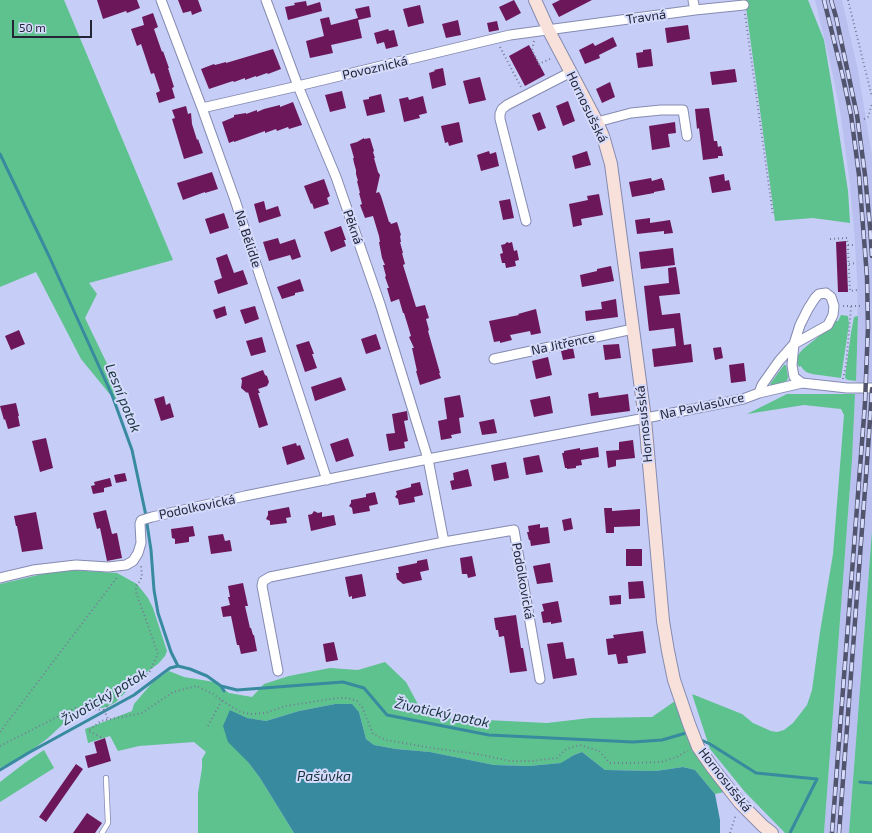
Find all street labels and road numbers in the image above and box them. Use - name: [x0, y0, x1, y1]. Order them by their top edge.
- street label: Travná: [625, 6, 667, 28]
- street label: Povoznická: [341, 53, 409, 83]
- street label: Hornosušská: [563, 69, 611, 145]
- street label: Pěkná: [340, 207, 366, 247]
- street label: Na Bělidle: [231, 208, 265, 270]
- street label: Na Jitřence: [530, 330, 596, 358]
- street label: Hornosušská: [632, 385, 656, 463]
- street label: Na Pavlasůvce: [658, 389, 746, 423]
- street label: Podolkovická: [157, 491, 237, 523]
- street label: Podolkovická: [509, 541, 537, 621]
- street label: Hornosušská: [695, 745, 755, 815]

